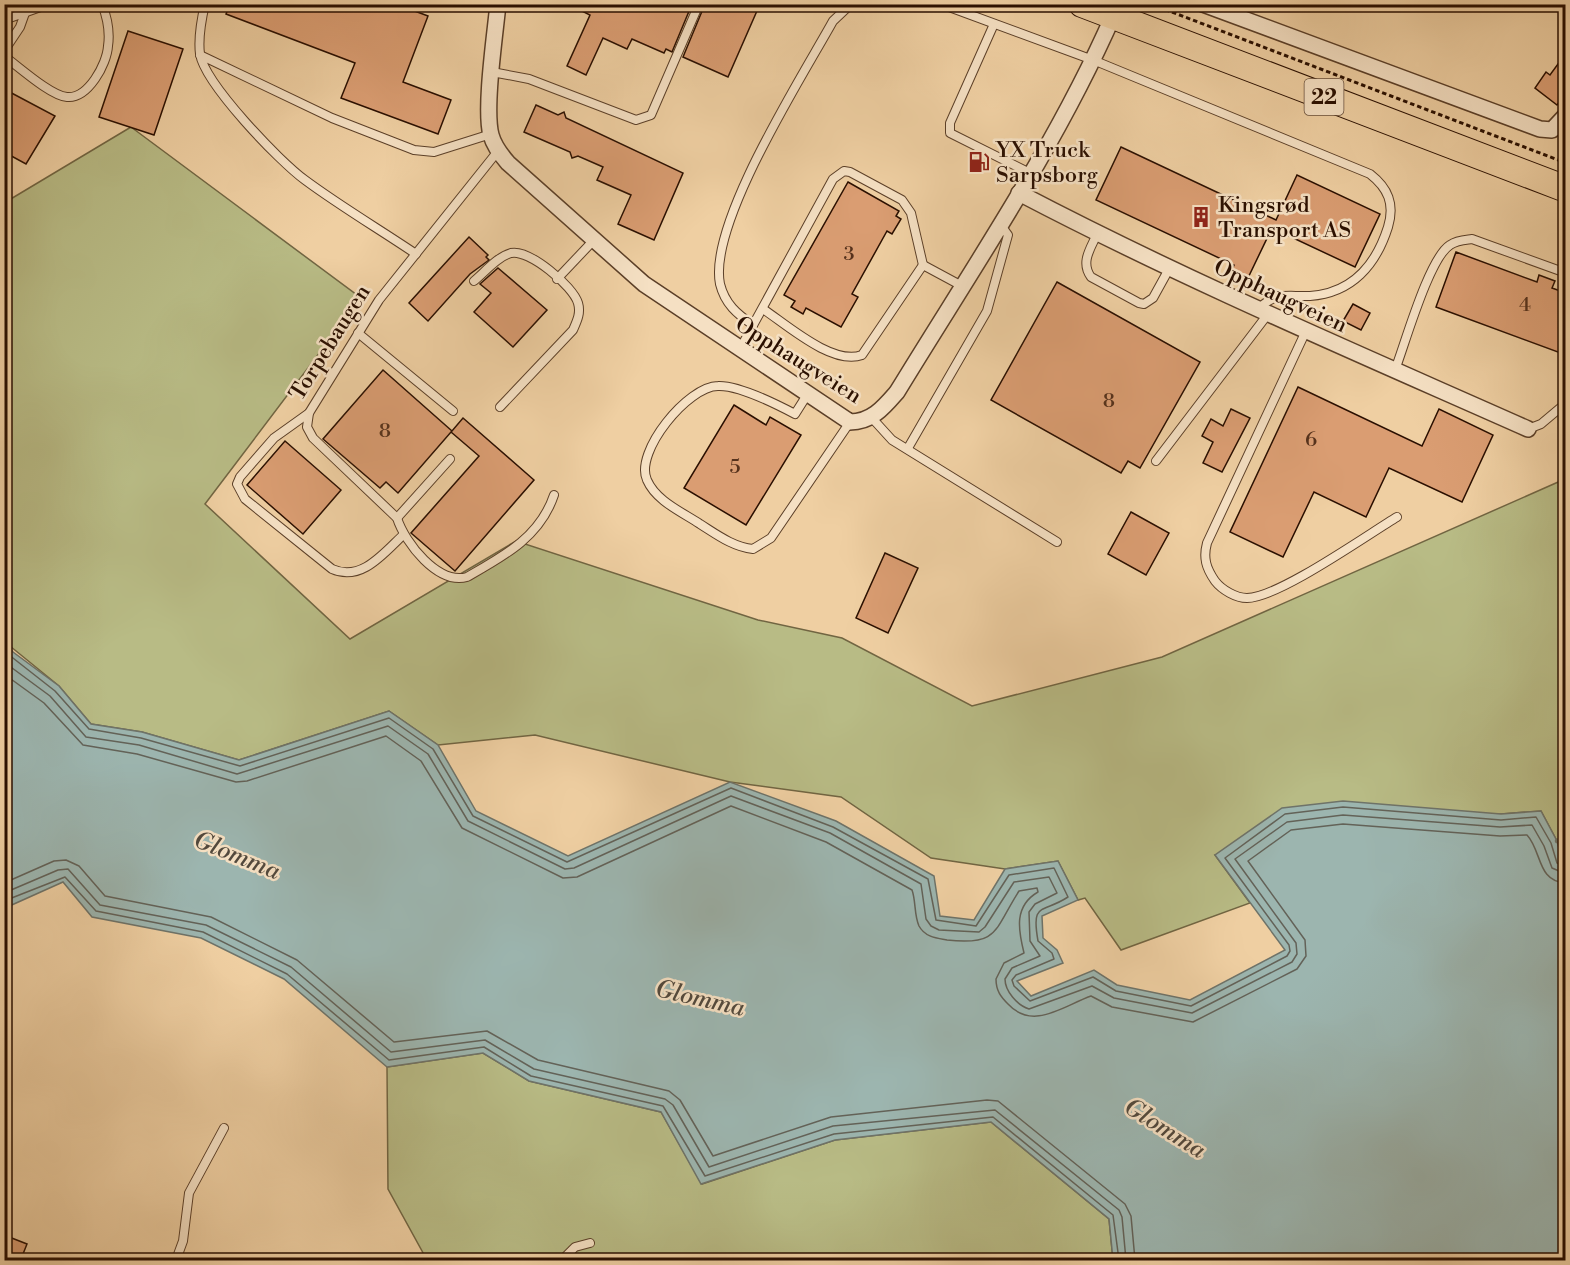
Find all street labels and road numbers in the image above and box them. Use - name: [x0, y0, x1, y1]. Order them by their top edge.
- road number: 22: [1304, 79, 1344, 115]
- street label: Opphaugveien: [1209, 254, 1351, 339]
- street label: Torpebaugen: [284, 280, 377, 406]
- street label: Opphaugveien: [730, 311, 866, 410]

